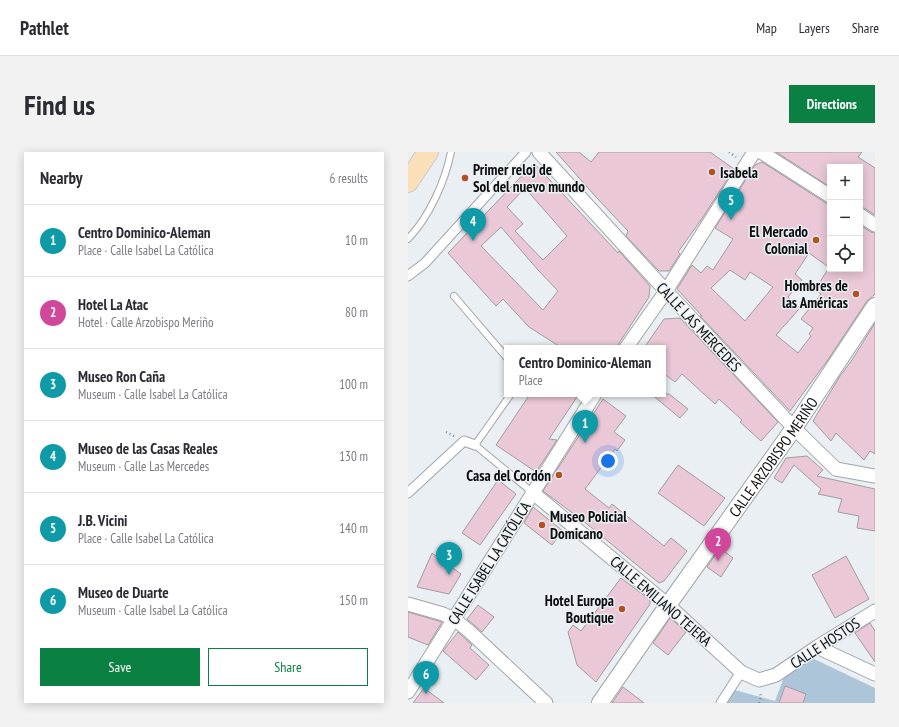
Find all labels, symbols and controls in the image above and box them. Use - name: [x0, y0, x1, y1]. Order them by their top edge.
- text: Pathlet: [20, 16, 69, 40]
- text: Map: [756, 19, 777, 37]
- text: Layers: [799, 19, 830, 37]
- text: Share: [852, 19, 879, 37]
- button: Directions: [789, 85, 875, 123]
- text: Find us: [24, 86, 95, 123]
- place label: Primer reloj de Sol del nuevo mundo: [473, 160, 585, 196]
- place label: Isabela: [720, 163, 758, 182]
- map controls: [827, 164, 863, 272]
- button: +: [827, 164, 863, 200]
- text: Nearby: [40, 167, 83, 189]
- marker: Isabela: [707, 167, 717, 177]
- text: 6 results: [329, 170, 368, 187]
- marker: Primer reloj de Sol del nuevo mundo: [460, 173, 470, 183]
- pin: 5: [718, 187, 744, 220]
- button: −: [827, 200, 863, 236]
- pin: 4: [460, 208, 486, 241]
- place label: El Mercado Colonial: [749, 222, 808, 258]
- text: Centro Dominico-Aleman: [78, 223, 211, 242]
- text: 1: [50, 232, 56, 249]
- text: 10 m: [345, 232, 368, 249]
- marker: El Mercado Colonial: [811, 235, 821, 245]
- button: locate: [827, 236, 863, 272]
- text: Place · Calle Isabel La Católica: [78, 242, 214, 259]
- place label: Hombres de las Américas: [782, 276, 848, 312]
- street label: CALLE LAS MERCEDES: [653, 278, 745, 376]
- marker: Hombres de las Américas: [851, 289, 861, 299]
- text: Hotel La Atac: [78, 295, 148, 314]
- text: 2: [50, 304, 56, 321]
- text: 80 m: [345, 304, 368, 321]
- text: Hotel · Calle Arzobispo Meriño: [78, 314, 214, 331]
- popup: [504, 345, 666, 397]
- text: Centro Dominico-Aleman: [519, 353, 651, 372]
- text: Museo Ron Caña: [78, 367, 165, 386]
- text: Place: [519, 372, 543, 389]
- text: 3: [50, 376, 56, 393]
- text: 100 m: [339, 376, 368, 393]
- text: Museum · Calle Isabel La Católica: [78, 386, 228, 403]
- street label: CALLE ARZOBISPO MERIÑO: [724, 393, 822, 520]
- pin: 1: [572, 410, 598, 443]
- text: Museo de las Casas Reales: [78, 439, 218, 458]
- text: 4: [50, 448, 56, 465]
- text: 130 m: [339, 448, 368, 465]
- your location: [598, 451, 618, 471]
- text: Museum · Calle Las Mercedes: [78, 458, 209, 475]
- place label: Casa del Cordón: [466, 466, 551, 485]
- marker: Casa del Cordón: [554, 470, 564, 480]
- street label: CALLE ISABEL LA CATÓLICA: [443, 497, 535, 628]
- place label: Museo Policial Domicano: [550, 507, 627, 543]
- text: J.B. Vicini: [78, 511, 128, 530]
- text: 5: [50, 520, 56, 537]
- text: 140 m: [339, 520, 368, 537]
- marker: Museo Policial Domicano: [537, 520, 547, 530]
- pin: 2: [705, 528, 731, 561]
- text: Place · Calle Isabel La Católica: [78, 530, 214, 547]
- pin: 3: [436, 542, 462, 575]
- street label: CALLE EMILIANO TEJERA: [606, 552, 716, 651]
- text: Museo de Duarte: [78, 583, 169, 602]
- place label: Hotel Europa Boutique: [545, 591, 614, 627]
- text: 6: [50, 592, 56, 609]
- text: 150 m: [339, 592, 368, 609]
- text: Museum · Calle Isabel La Católica: [78, 602, 228, 619]
- marker: Hotel Europa Boutique: [617, 604, 627, 614]
- street label: CALLE HOSTOS: [787, 613, 863, 673]
- button: Save: [40, 648, 200, 686]
- button: Share: [208, 648, 368, 686]
- pin: 6: [413, 661, 439, 694]

